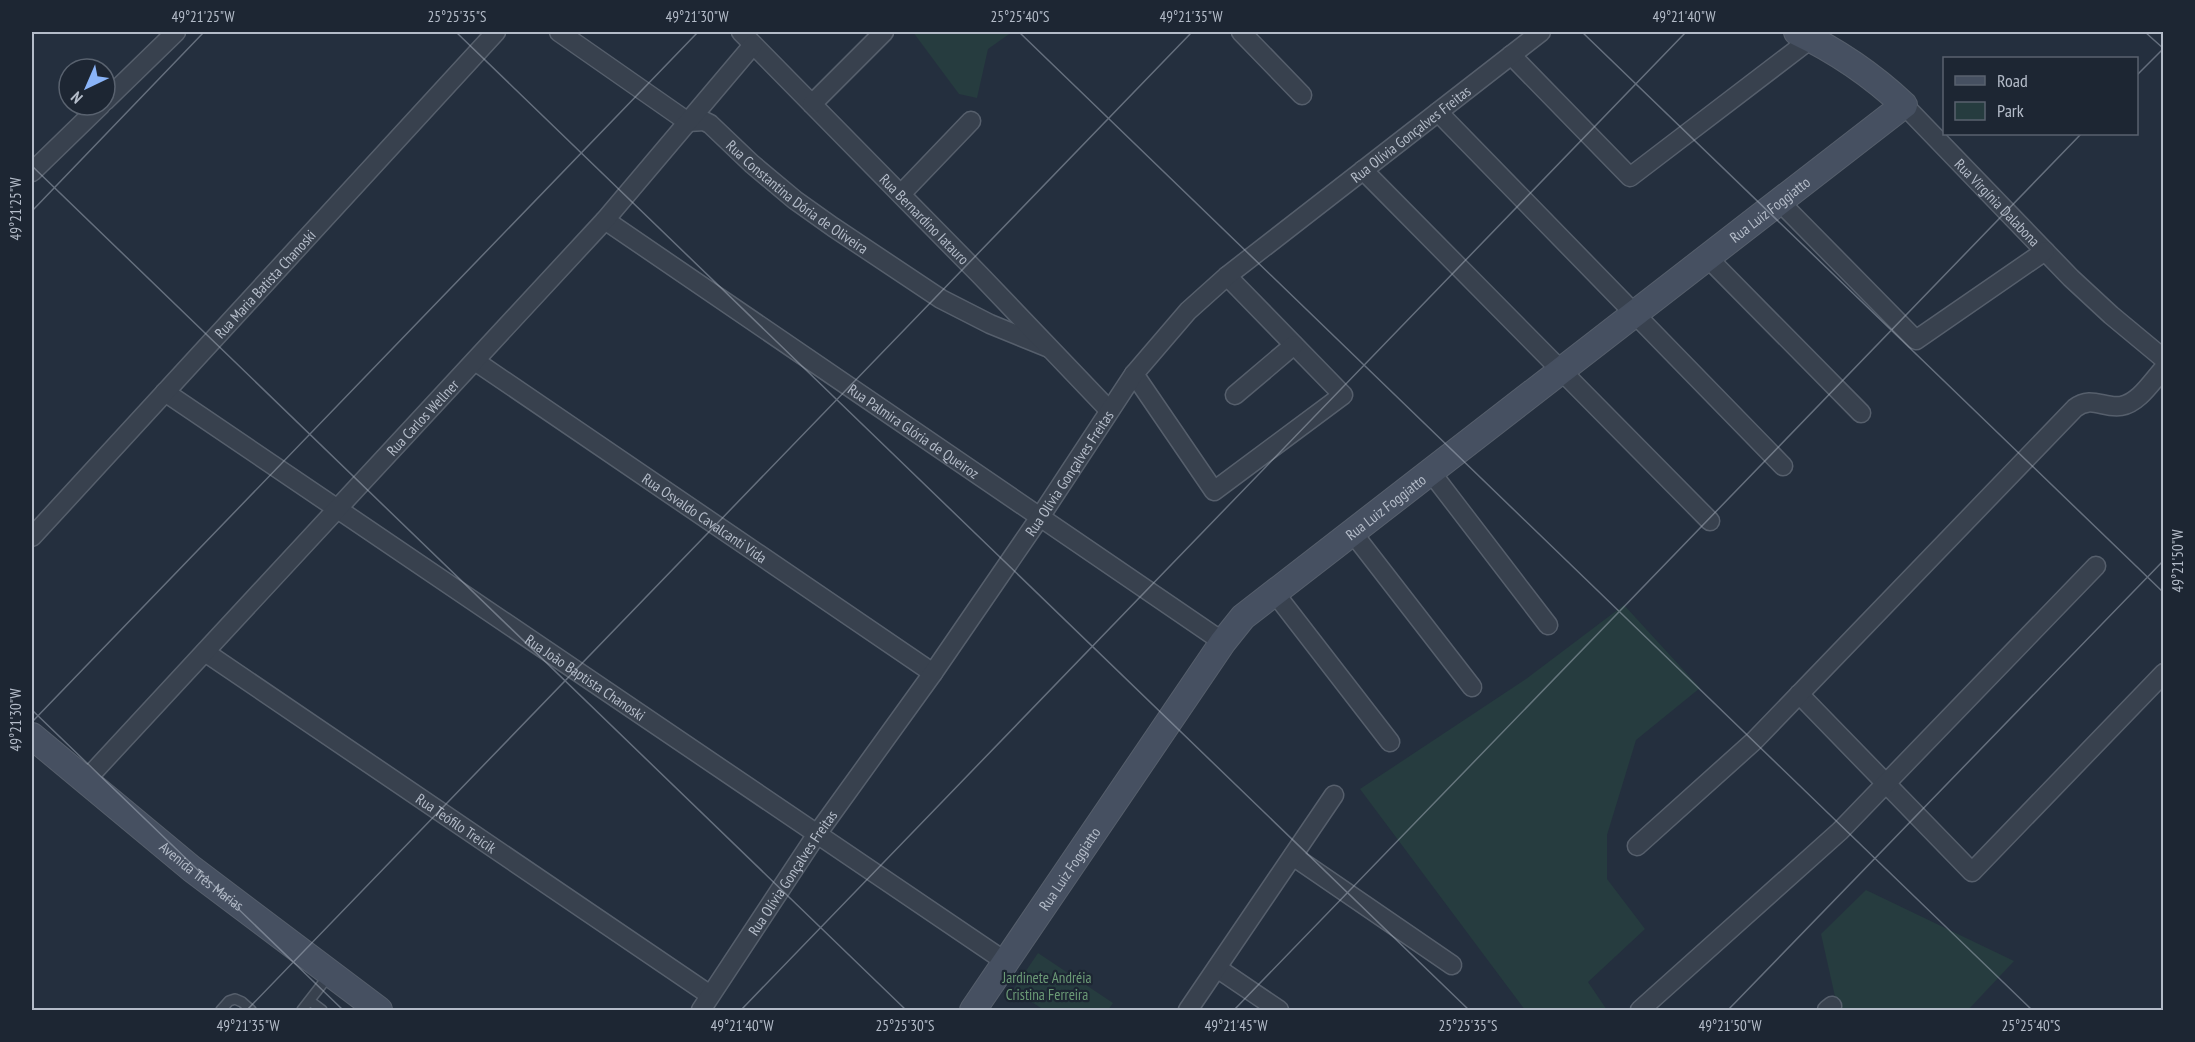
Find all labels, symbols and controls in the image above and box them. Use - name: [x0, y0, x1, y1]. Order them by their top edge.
- text: 49°21'25"W: [171, 7, 235, 26]
- text: 25°25'35"S: [427, 7, 487, 26]
- text: 49°21'30"W: [665, 7, 729, 26]
- text: 25°25'40"S: [990, 7, 1050, 26]
- text: 49°21'35"W: [1159, 7, 1223, 26]
- text: 49°21'40"W: [1652, 7, 1716, 26]
- north arrow: [57, 57, 117, 117]
- legend: [1943, 57, 2138, 135]
- text: Road: [1997, 69, 2028, 92]
- street label: Rua Olívia Gonçalves Freitas: [1346, 81, 1474, 186]
- text: N: [67, 88, 87, 108]
- text: Park: [1997, 99, 2024, 122]
- street label: Rua Constantina Dória de Oliveira: [723, 135, 872, 257]
- street label: Rua Virgínia Dalabona: [1951, 154, 2044, 250]
- street label: Rua Bernardino Iatauro: [876, 169, 974, 268]
- street label: Rua Luiz Foggiatto: [1726, 172, 1814, 246]
- text: 49°21'25"W: [6, 177, 25, 241]
- street label: Rua Maria Batista Chanoski: [210, 225, 319, 342]
- street label: Rua Carlos Wellner: [382, 374, 463, 459]
- street label: Rua Palmira Glória de Queiroz: [844, 379, 983, 482]
- street label: Rua Olívia Gonçalves Freitas: [1020, 406, 1117, 540]
- street label: Rua Osvaldo Cavalcanti Vida: [639, 468, 771, 567]
- street label: Rua Luiz Foggiatto: [1341, 470, 1429, 544]
- text: 49°21'50"W: [2168, 529, 2187, 593]
- street label: Rua João Baptista Chanoski: [522, 630, 649, 724]
- text: 49°21'30"W: [6, 688, 25, 752]
- street label: Rua Teófilo Treicik: [413, 789, 500, 857]
- street label: Rua Olívia Gonçalves Freitas: [743, 806, 841, 939]
- street label: Rua Luiz Foggiatto: [1034, 823, 1104, 914]
- street label: Avenida Três Marias: [156, 837, 248, 914]
- park label: Jardinete Andréia Cristina Ferreira: [1002, 968, 1091, 1004]
- text: 49°21'35"W: [216, 1016, 280, 1035]
- text: 49°21'40"W: [710, 1016, 774, 1035]
- text: 25°25'30"S: [875, 1016, 935, 1035]
- text: 49°21'45"W: [1204, 1016, 1268, 1035]
- text: 25°25'35"S: [1438, 1016, 1498, 1035]
- text: 49°21'50"W: [1698, 1016, 1762, 1035]
- text: 25°25'40"S: [2001, 1016, 2061, 1035]

